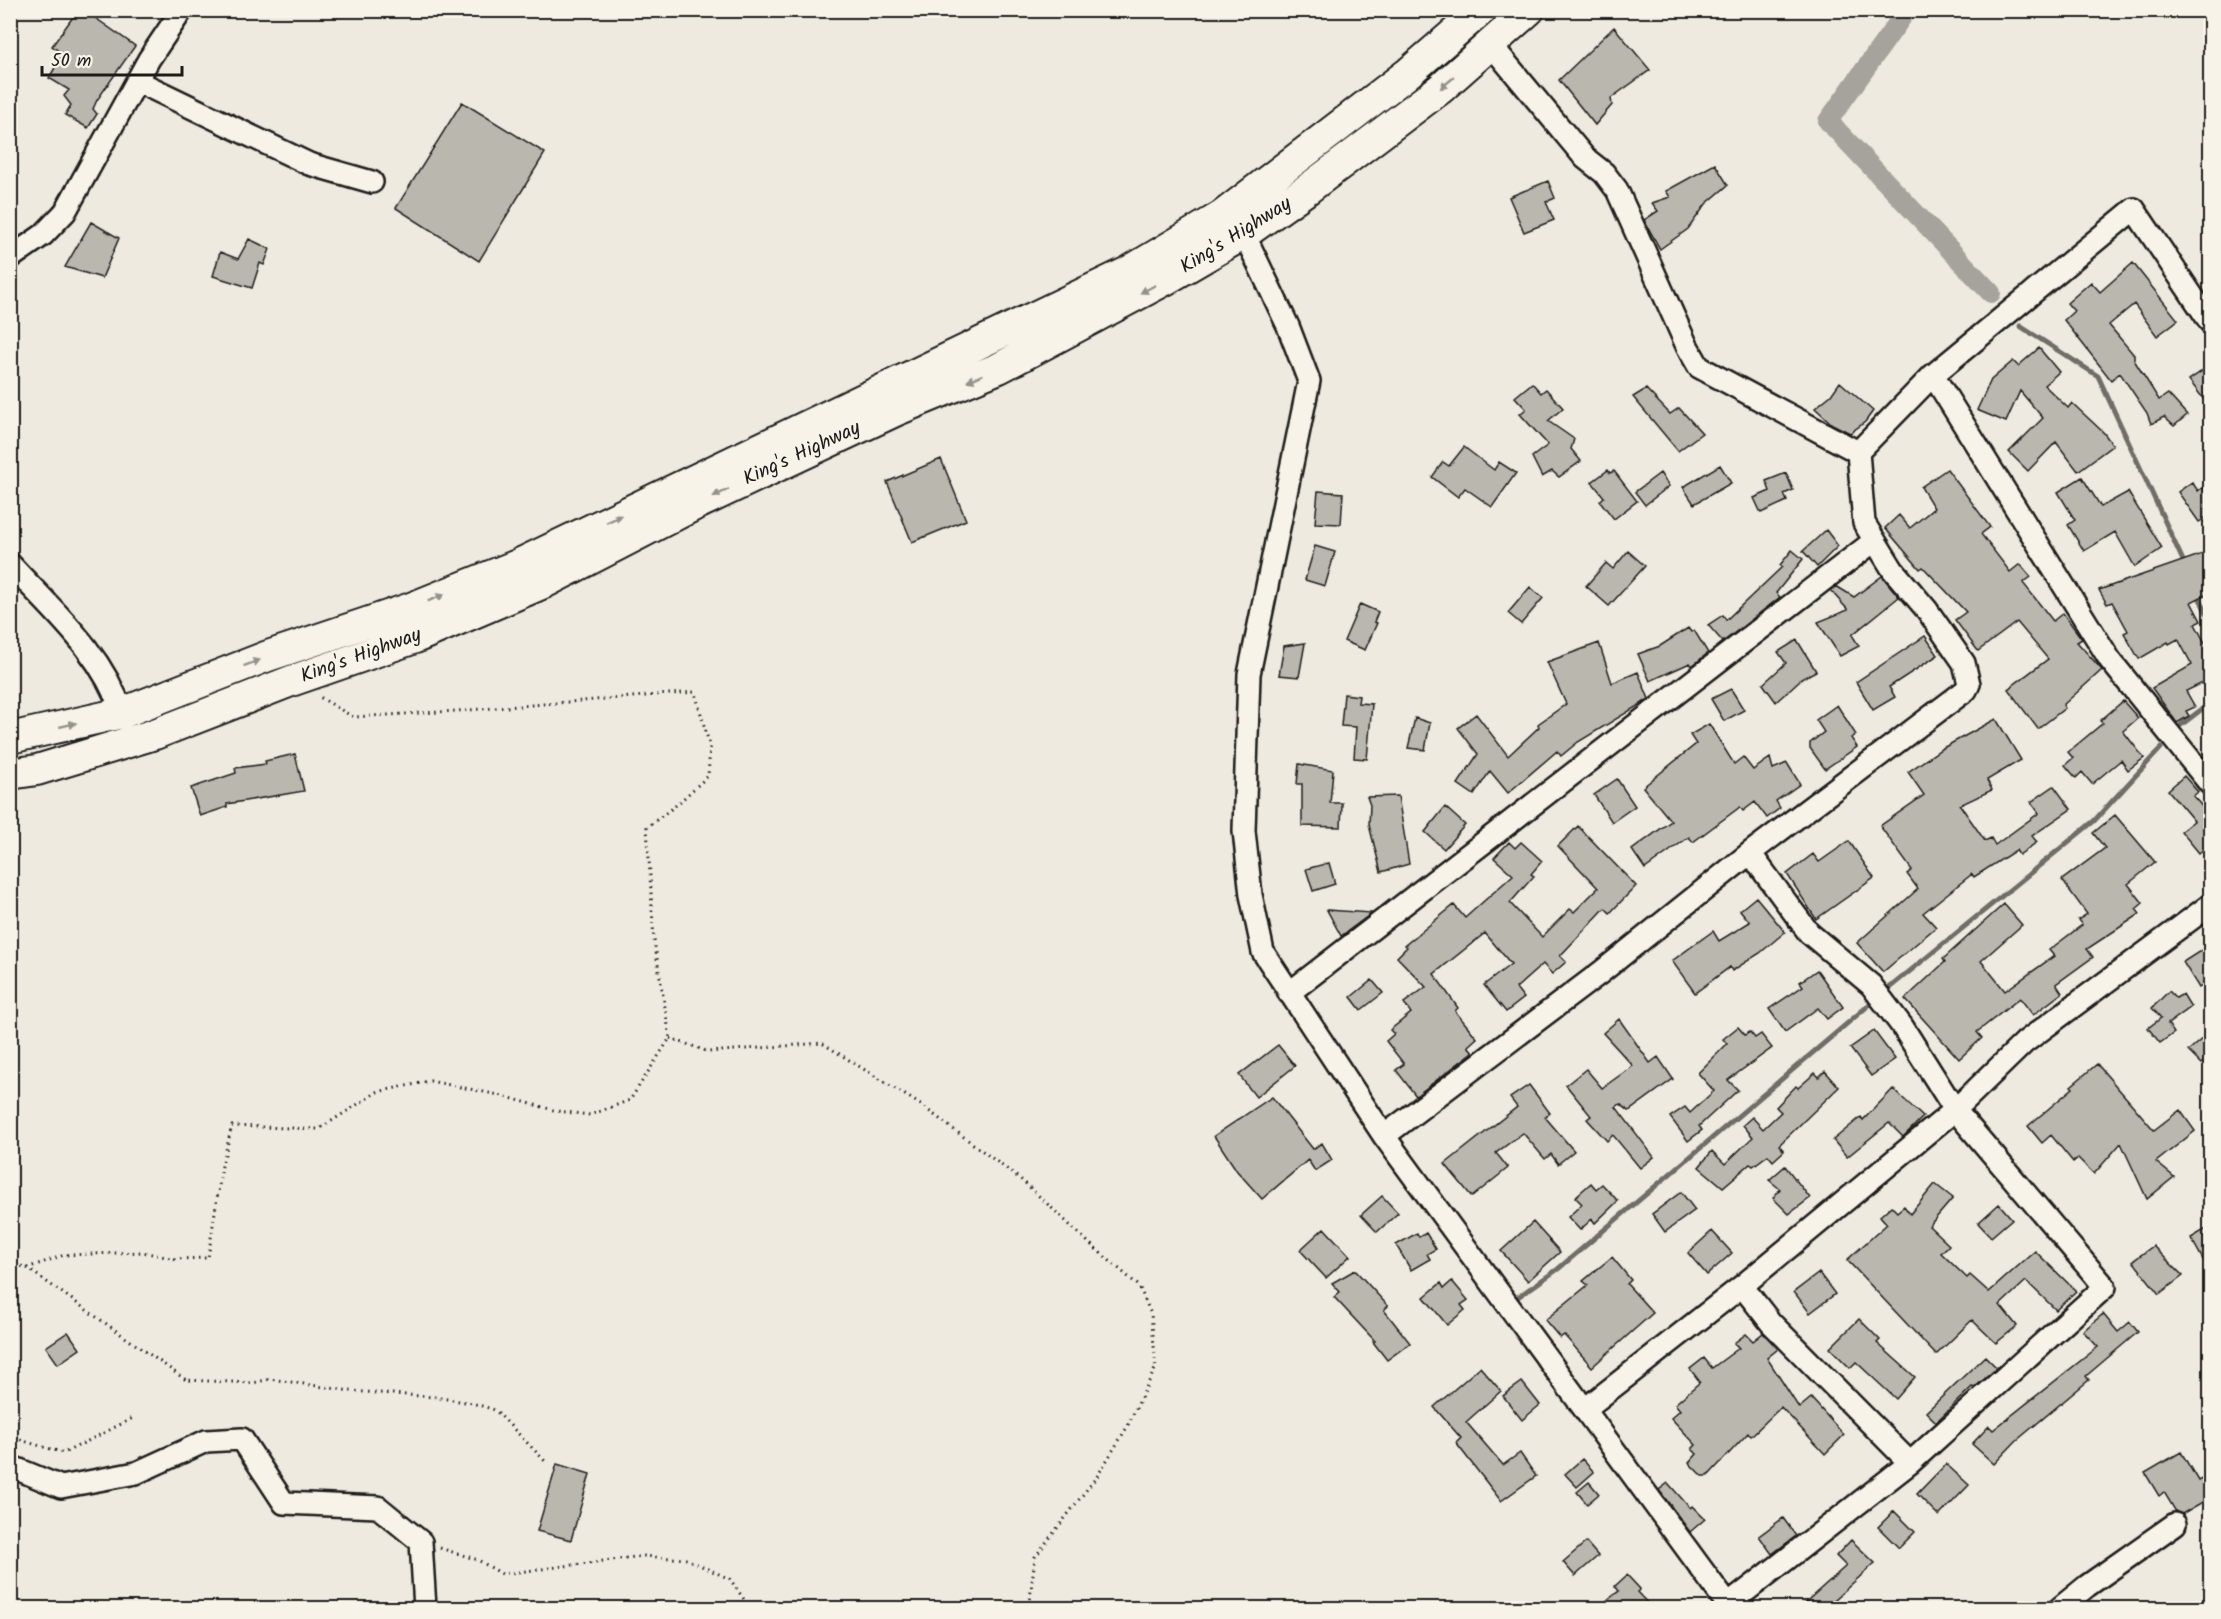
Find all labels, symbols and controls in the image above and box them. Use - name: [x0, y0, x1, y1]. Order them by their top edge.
- scale bar: [42, 39, 182, 77]
- text: 50 m: [51, 47, 91, 76]
- one-way arrow: [1440, 76, 1455, 89]
- street label: King's Highway: [1174, 189, 1299, 283]
- one-way arrow: [1139, 283, 1157, 293]
- one-way arrow: [965, 373, 983, 383]
- street label: King's Highway: [738, 412, 867, 495]
- one-way arrow: [712, 488, 729, 497]
- one-way arrow: [606, 515, 623, 524]
- one-way arrow: [427, 593, 445, 603]
- street label: King's Highway: [296, 619, 427, 693]
- one-way arrow: [243, 657, 261, 667]
- one-way arrow: [58, 720, 77, 729]

